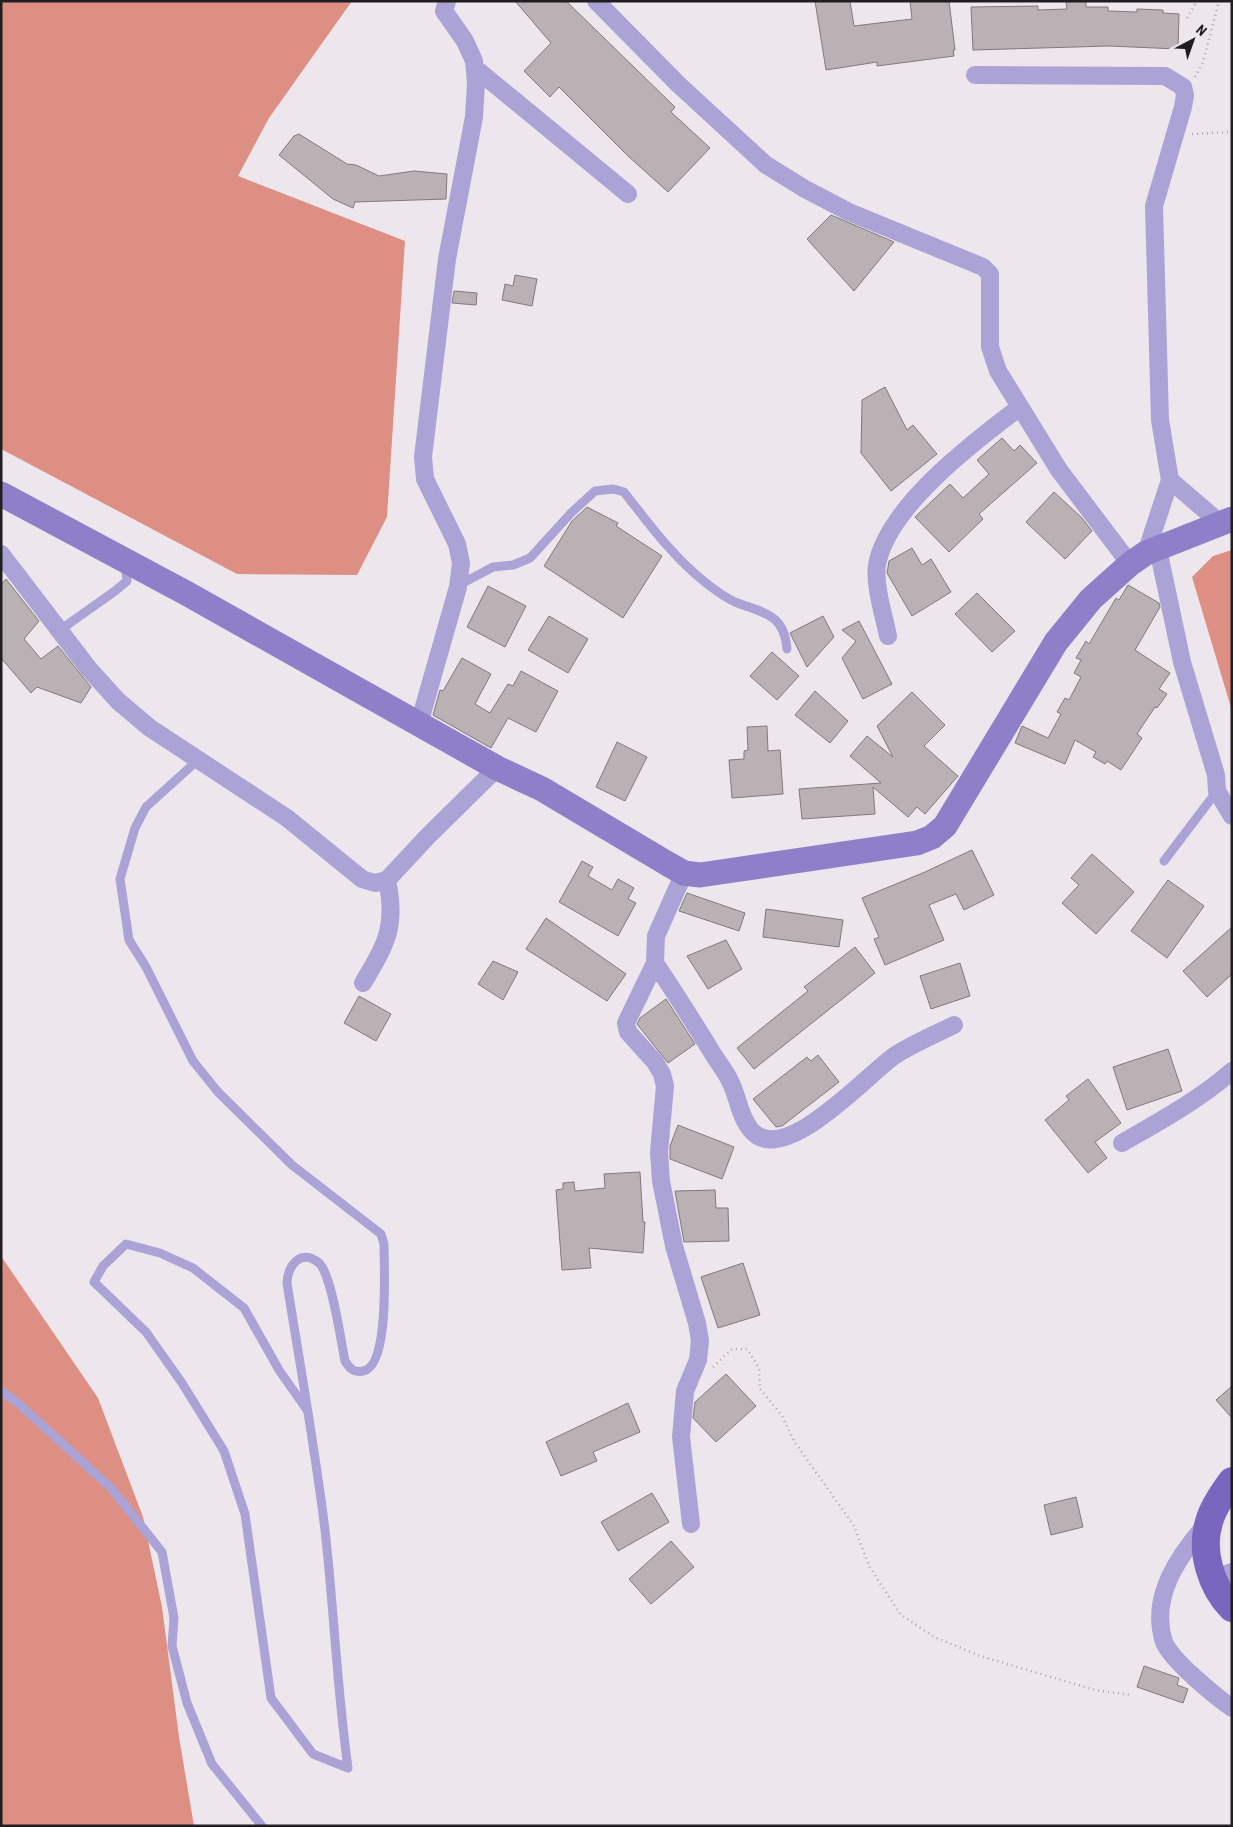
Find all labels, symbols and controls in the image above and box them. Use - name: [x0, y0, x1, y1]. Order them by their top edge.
- north arrow: [1168, 15, 1218, 65]
- text: N: [1193, 21, 1210, 39]

